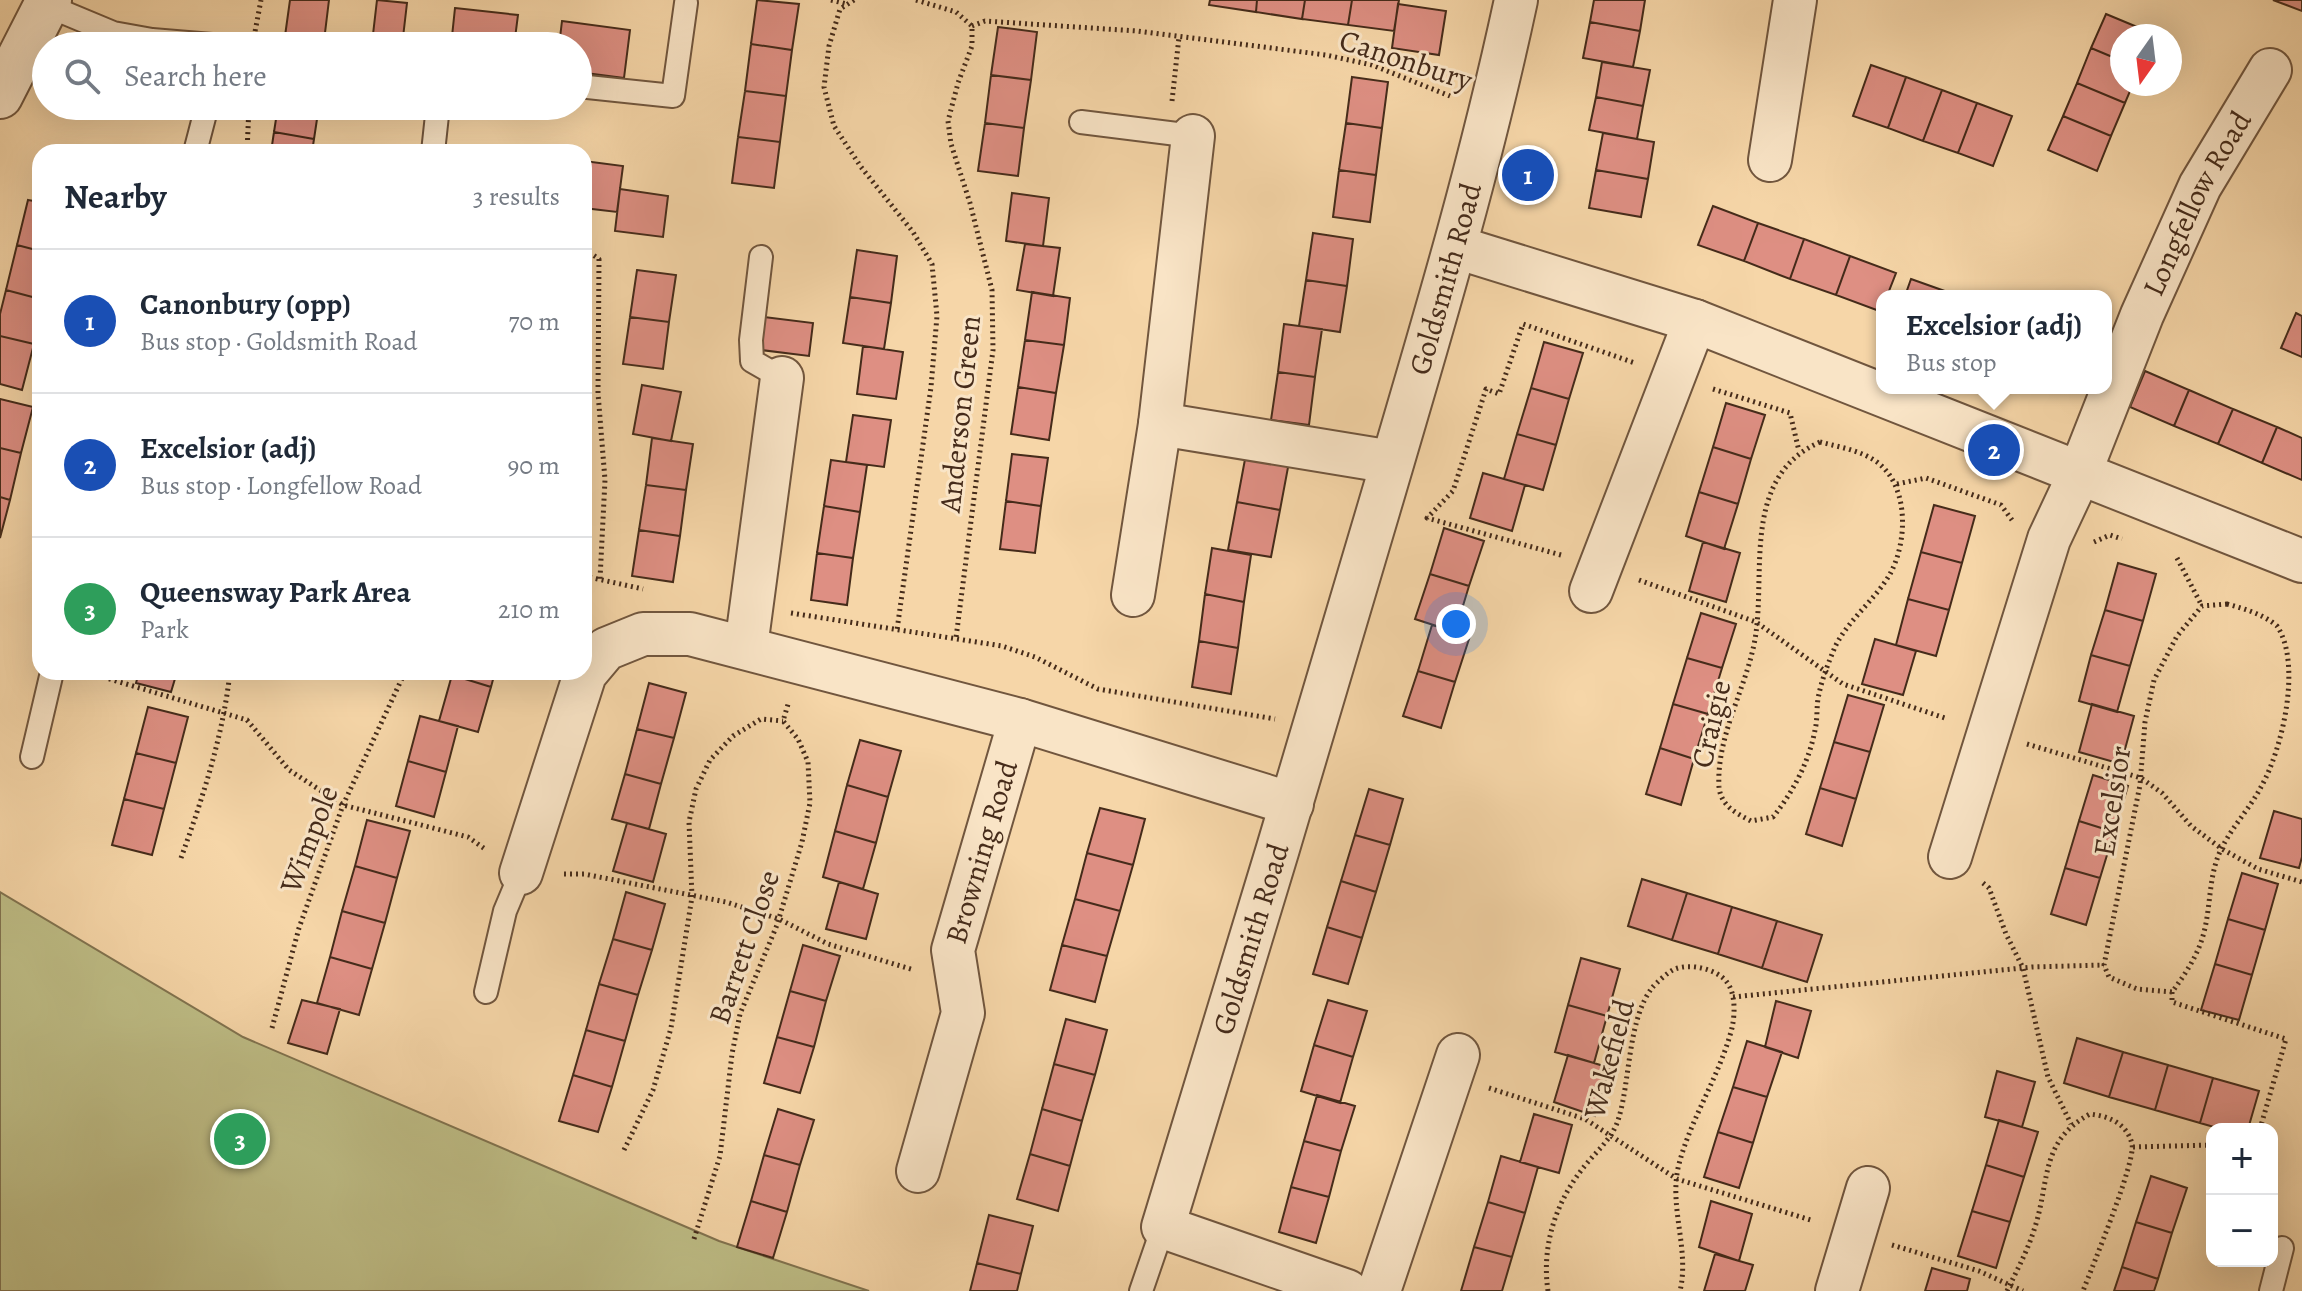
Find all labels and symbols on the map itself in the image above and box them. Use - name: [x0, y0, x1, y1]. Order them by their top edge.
- street label: Canonbury: [1334, 20, 1478, 100]
- north arrow: [2110, 24, 2182, 96]
- street label: Longfellow Road: [2133, 103, 2261, 302]
- pin: 1: [1502, 145, 1554, 205]
- street label: Goldsmith Road: [1399, 178, 1491, 380]
- street label: Anderson Green: [930, 314, 990, 515]
- pin: 2: [1968, 420, 2020, 480]
- your location: [1436, 604, 1476, 644]
- street label: Craigie: [1682, 676, 1740, 772]
- street label: Excelsior: [2084, 743, 2140, 859]
- street label: Browning Road: [936, 755, 1027, 949]
- street label: Wimpole: [270, 780, 348, 899]
- street label: Goldsmith Road: [1203, 838, 1299, 1039]
- street label: Barrett Close: [699, 865, 789, 1029]
- street label: Wakefield: [1574, 994, 1644, 1124]
- pin: 3: [214, 1109, 266, 1169]

